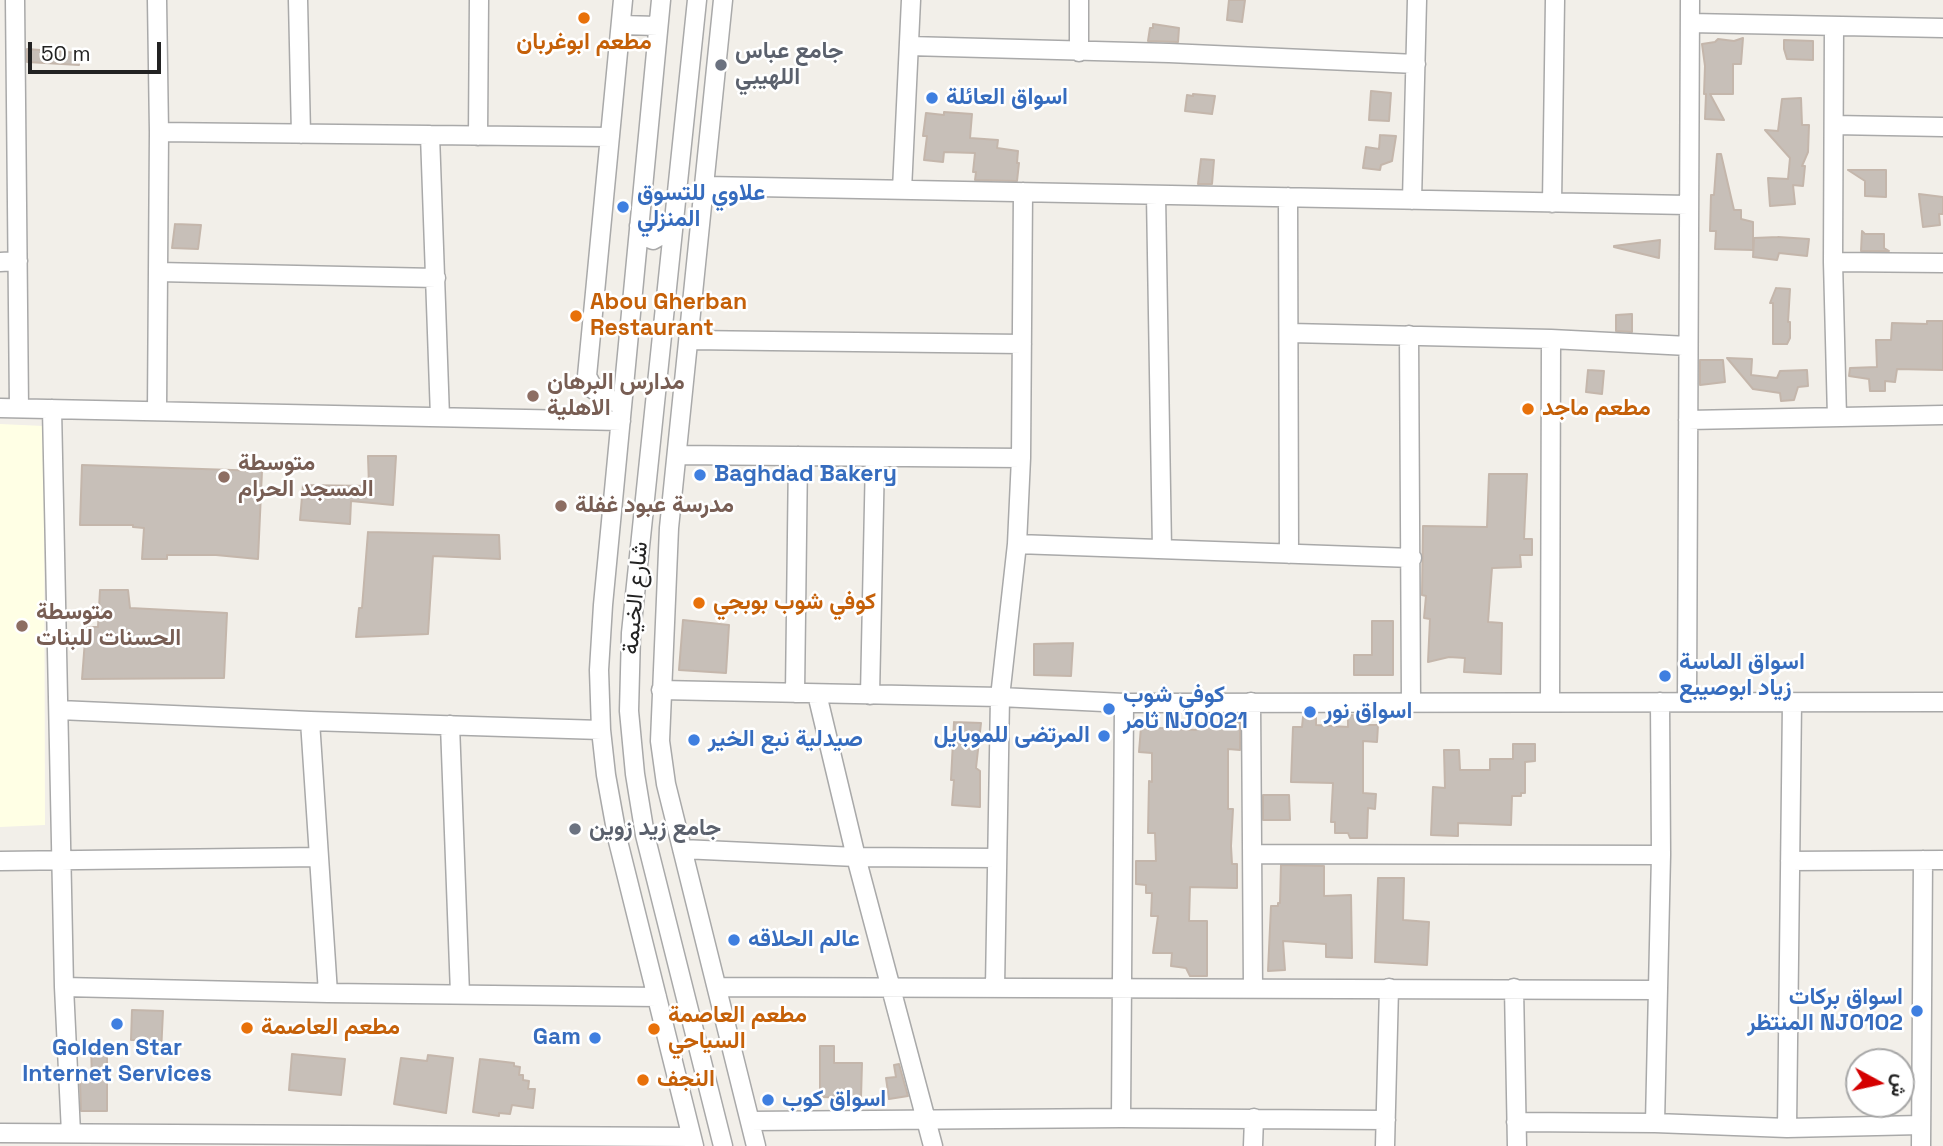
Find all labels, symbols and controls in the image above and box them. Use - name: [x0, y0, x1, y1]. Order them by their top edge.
- marker: مطعم ابوغربان: [576, 10, 592, 26]
- scale bar: [32, 28, 164, 72]
- place label: مطعم ابوغربان: [516, 29, 652, 57]
- place label: جامع عباس اللهيبي: [735, 38, 843, 92]
- text: 50 m: [41, 40, 91, 67]
- marker: جامع عباس اللهيبي: [713, 57, 729, 73]
- place label: اسواق العائلة: [946, 84, 1068, 112]
- marker: اسواق العائلة: [924, 90, 940, 106]
- place label: علاوي للتسوق المنزلي: [637, 180, 765, 234]
- marker: علاوي للتسوق المنزلي: [615, 199, 631, 215]
- place label: Abou Gherban Restaurant: [590, 289, 747, 343]
- marker: Abou Gherban Restaurant: [568, 308, 584, 324]
- place label: مدارس البرهان الاهلية: [547, 369, 685, 423]
- marker: مدارس البرهان الاهلية: [525, 388, 541, 404]
- place label: مطعم ماجد: [1542, 395, 1651, 423]
- marker: مطعم ماجد: [1520, 401, 1536, 417]
- place label: متوسطة المسجد الحرام: [238, 450, 374, 504]
- place label: Baghdad Bakery: [714, 461, 897, 489]
- marker: Baghdad Bakery: [692, 467, 708, 483]
- marker: متوسطة المسجد الحرام: [216, 469, 232, 485]
- place label: مدرسة عبود غفلة: [575, 492, 734, 520]
- marker: مدرسة عبود غفلة: [553, 498, 569, 514]
- street label: شارع الخيمة: [617, 540, 655, 656]
- place label: كوفي شوب بوبجي: [713, 589, 876, 617]
- marker: كوفي شوب بوبجي: [691, 595, 707, 611]
- place label: متوسطة الحسنات للبنات: [36, 599, 181, 653]
- marker: متوسطة الحسنات للبنات: [14, 618, 30, 634]
- place label: اسواق الماسة زياد ابوصيبع: [1679, 649, 1805, 703]
- marker: اسواق الماسة زياد ابوصيبع: [1657, 668, 1673, 684]
- place label: كوفي شوب ثامر NJ0021: [1123, 682, 1248, 736]
- place label: اسواق نور: [1324, 698, 1412, 726]
- marker: كوفي شوب ثامر NJ0021: [1101, 701, 1117, 717]
- marker: اسواق نور: [1302, 704, 1318, 720]
- place label: المرتضى للموبايل: [933, 722, 1090, 750]
- place label: صيدلية نبع الخير: [708, 726, 863, 754]
- marker: المرتضى للموبايل: [1096, 728, 1112, 744]
- marker: صيدلية نبع الخير: [686, 732, 702, 748]
- place label: جامع زيد زوين: [589, 815, 721, 843]
- marker: جامع زيد زوين: [567, 821, 583, 837]
- place label: عالم الحلاقه: [748, 926, 860, 954]
- marker: عالم الحلاقه: [726, 932, 742, 948]
- place label: اسواق بركات المنتظر NJ0102: [1747, 984, 1903, 1038]
- place label: مطعم العاصمة السياحي: [668, 1002, 807, 1056]
- marker: اسواق بركات المنتظر NJ0102: [1909, 1003, 1925, 1019]
- place label: مطعم العاصمة: [261, 1014, 400, 1042]
- marker: Golden Star Internet Services: [109, 1016, 125, 1032]
- marker: مطعم العاصمة: [239, 1020, 255, 1036]
- marker: مطعم العاصمة السياحي: [646, 1021, 662, 1037]
- place label: Gam: [533, 1024, 581, 1052]
- marker: Gam: [587, 1030, 603, 1046]
- place label: Golden Star Internet Services: [22, 1035, 212, 1089]
- north arrow: [1845, 1048, 1915, 1118]
- place label: النجف: [657, 1066, 715, 1094]
- marker: النجف: [635, 1072, 651, 1088]
- text: ش: [1885, 1073, 1913, 1099]
- place label: اسواق كوب: [782, 1086, 886, 1114]
- marker: اسواق كوب: [760, 1092, 776, 1108]

